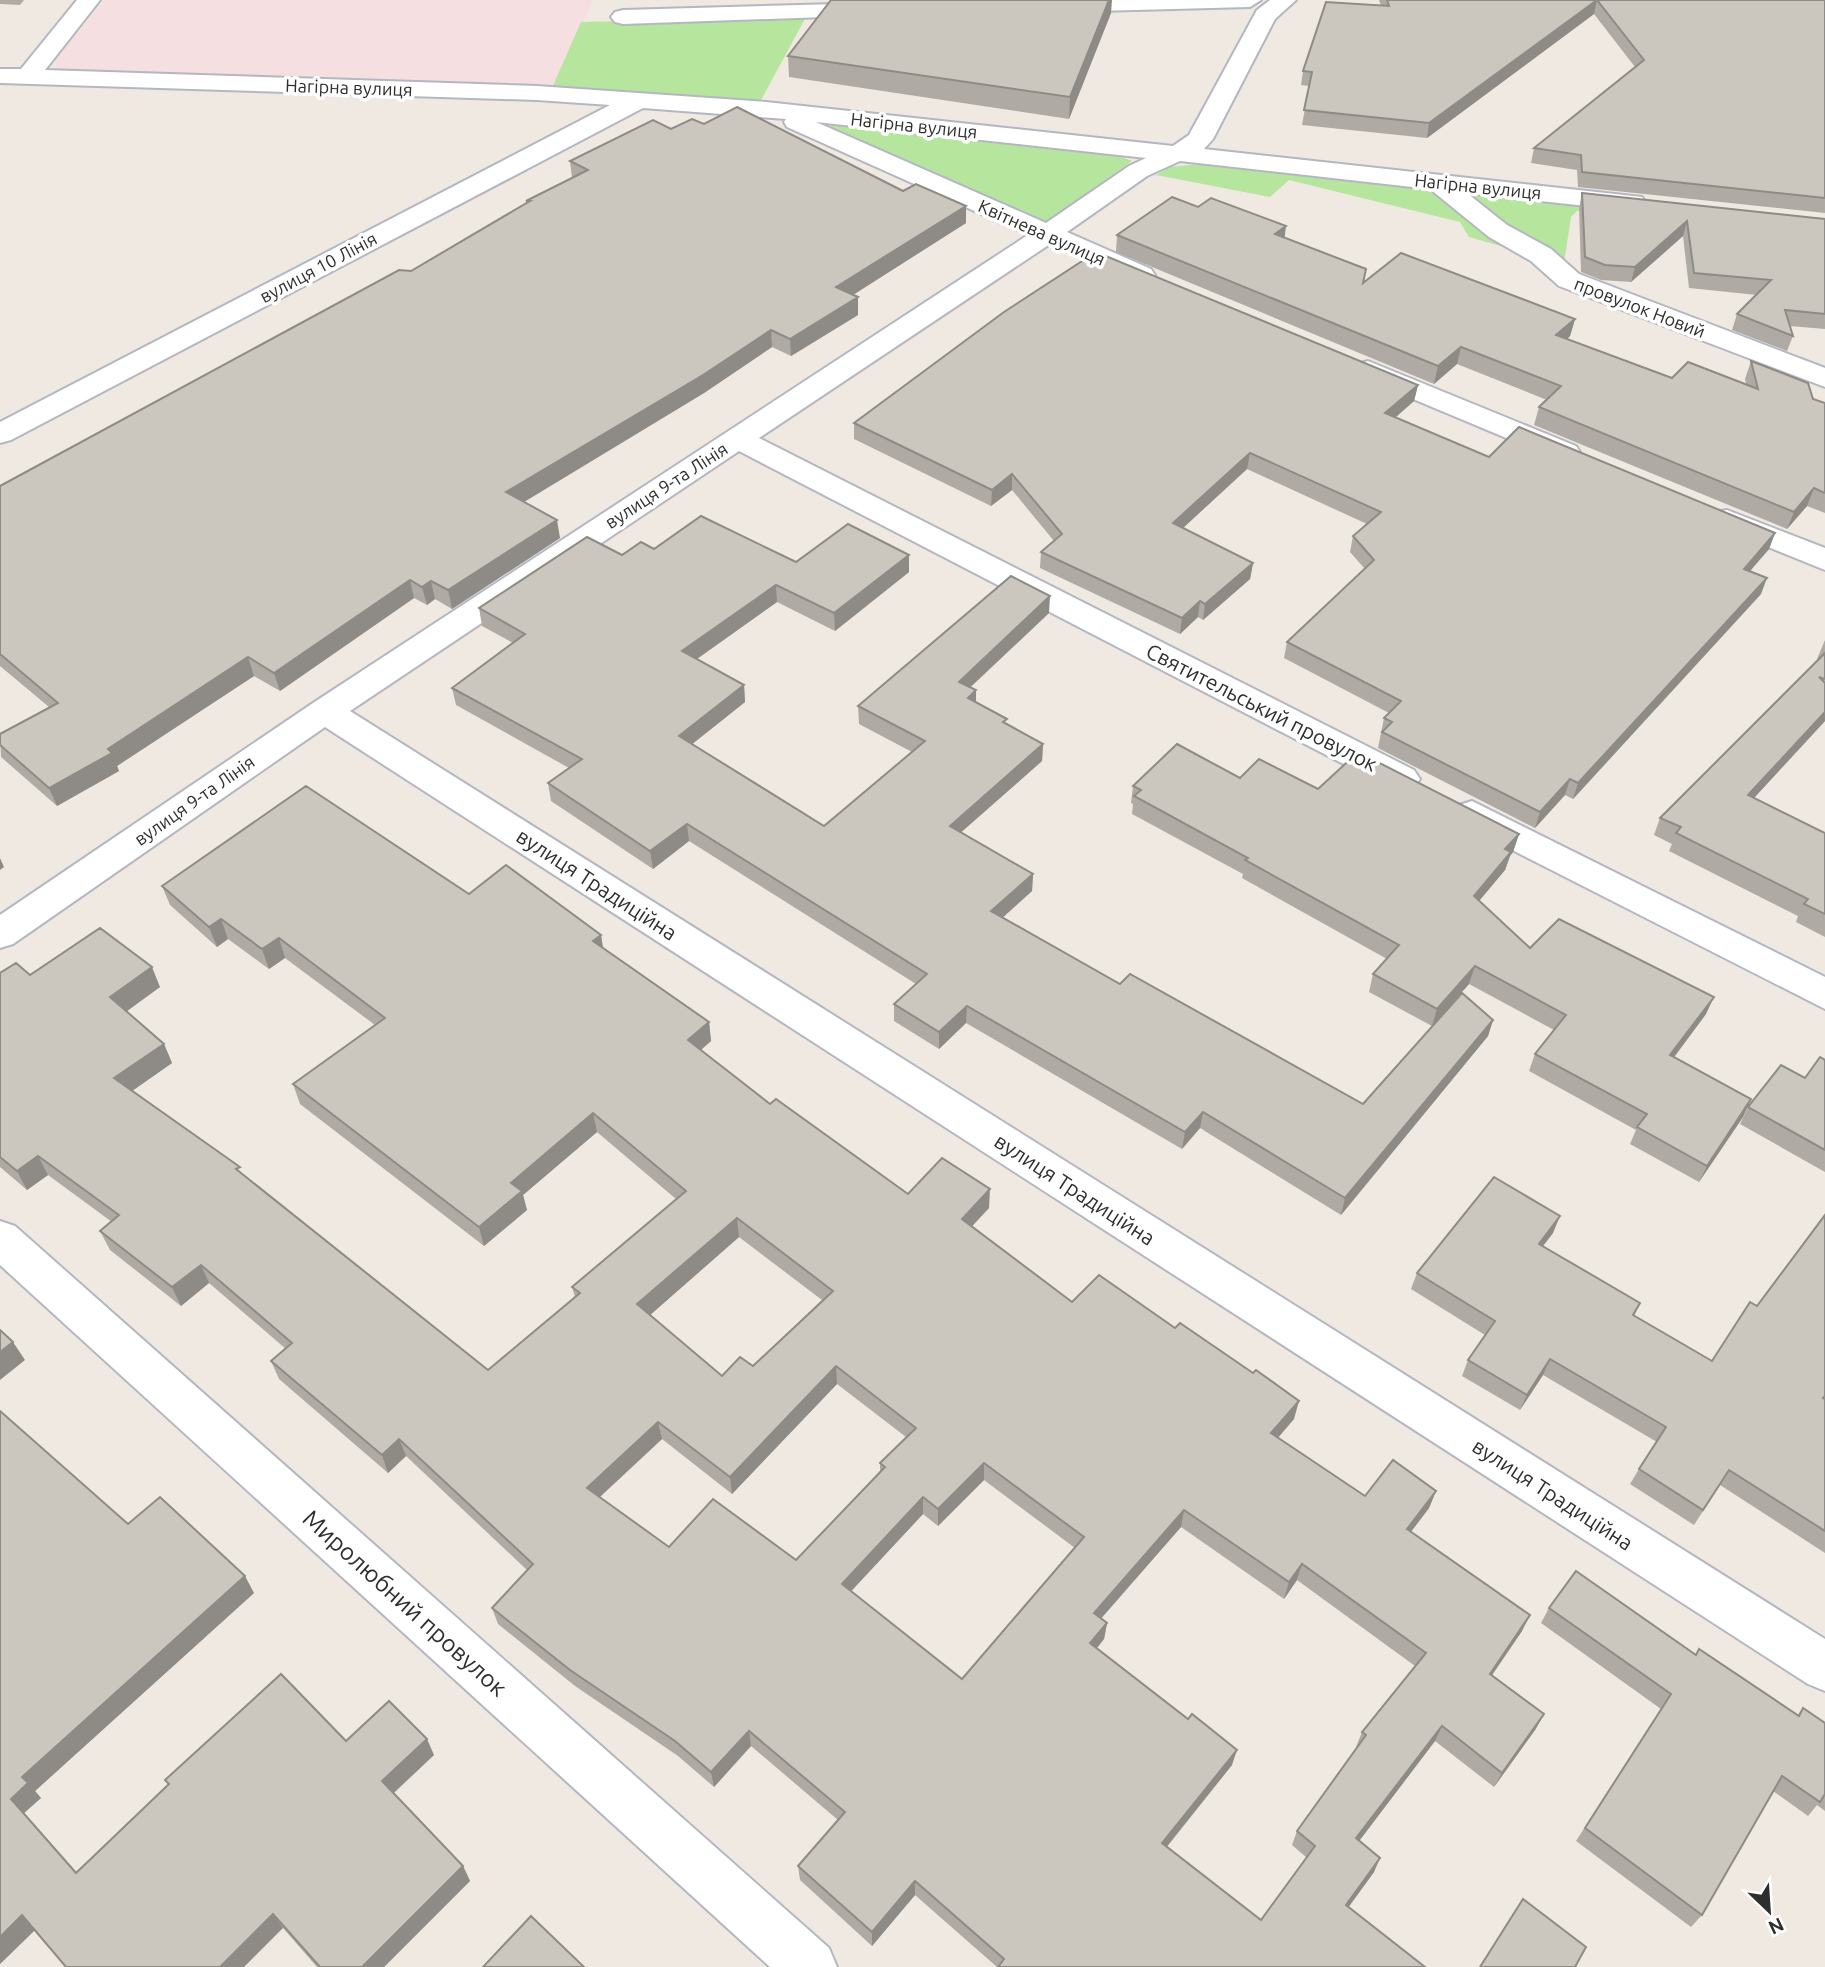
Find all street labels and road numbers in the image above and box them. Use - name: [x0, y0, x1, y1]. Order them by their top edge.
- street label: Нагірна вулиця: [285, 75, 413, 99]
- street label: Нагірна вулиця: [850, 108, 978, 142]
- street label: Нагірна вулиця: [1414, 169, 1542, 203]
- street label: Квітнева вулиця: [976, 195, 1108, 269]
- street label: вулиця 10 Лінія: [256, 228, 380, 306]
- street label: провулок Новий: [1572, 273, 1708, 341]
- street label: вулиця 9-та Лінія: [601, 438, 731, 532]
- street label: Святительський провулок: [1142, 638, 1382, 776]
- street label: вулиця 9-та Лінія: [130, 751, 258, 849]
- street label: вулиця Традиційна: [512, 823, 682, 945]
- street label: вулиця Традиційна: [990, 1128, 1160, 1250]
- street label: вулиця Традиційна: [1468, 1433, 1638, 1555]
- street label: Миролюбний провулок: [298, 1504, 512, 1702]

